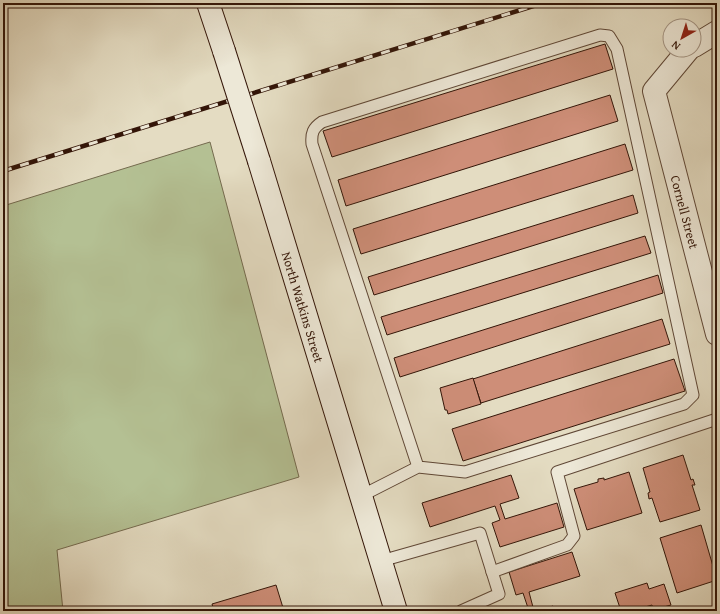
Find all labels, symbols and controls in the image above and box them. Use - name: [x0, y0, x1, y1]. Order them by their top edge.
- north arrow: [662, 18, 702, 58]
- text: N: [667, 37, 684, 54]
- street label: Cornell Street: [666, 173, 704, 251]
- street label: North Watkins Street: [277, 249, 329, 365]

